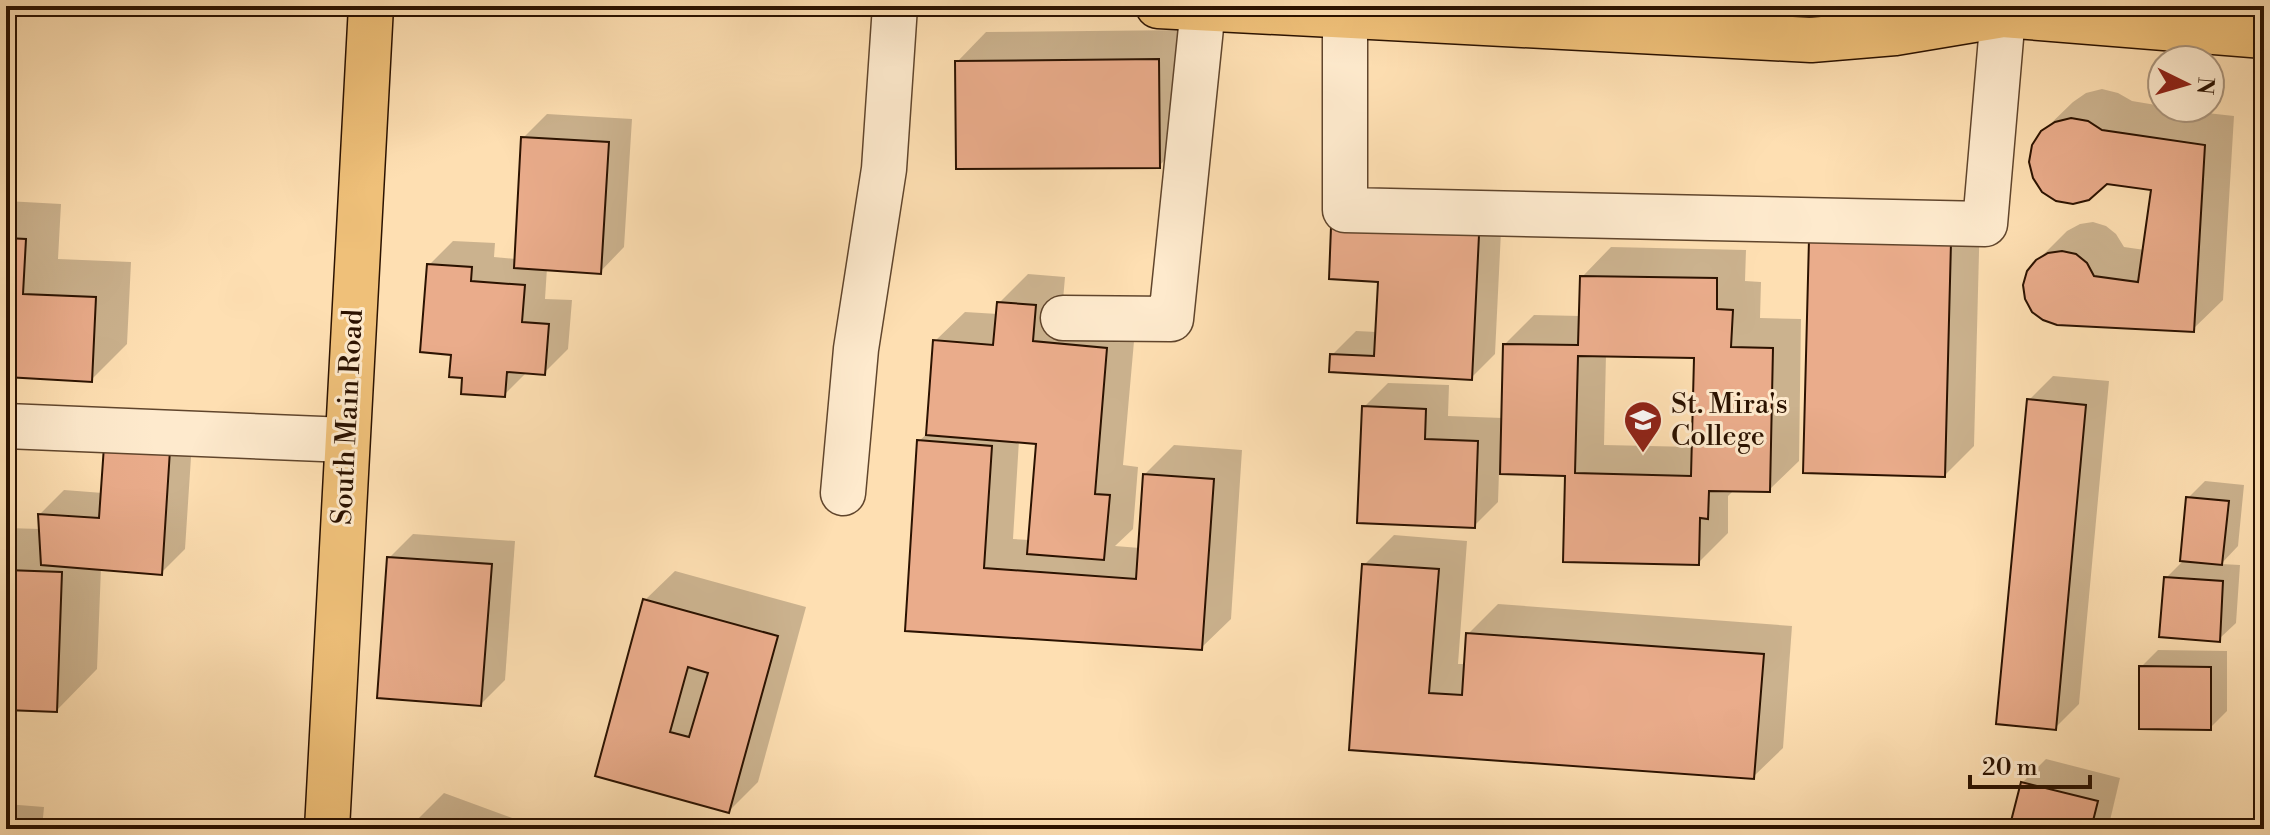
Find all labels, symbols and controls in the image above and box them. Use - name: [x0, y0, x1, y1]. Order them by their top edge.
- north arrow: [2146, 44, 2226, 124]
- text: N: [2190, 76, 2219, 96]
- street label: South Main Road: [325, 308, 371, 526]
- place label: St. Mira's College: [1671, 387, 1788, 454]
- school or university icon: St. Mira's College: [1622, 399, 1664, 454]
- scale bar: [1970, 739, 2090, 789]
- text: 20 m: [1982, 753, 2038, 783]

